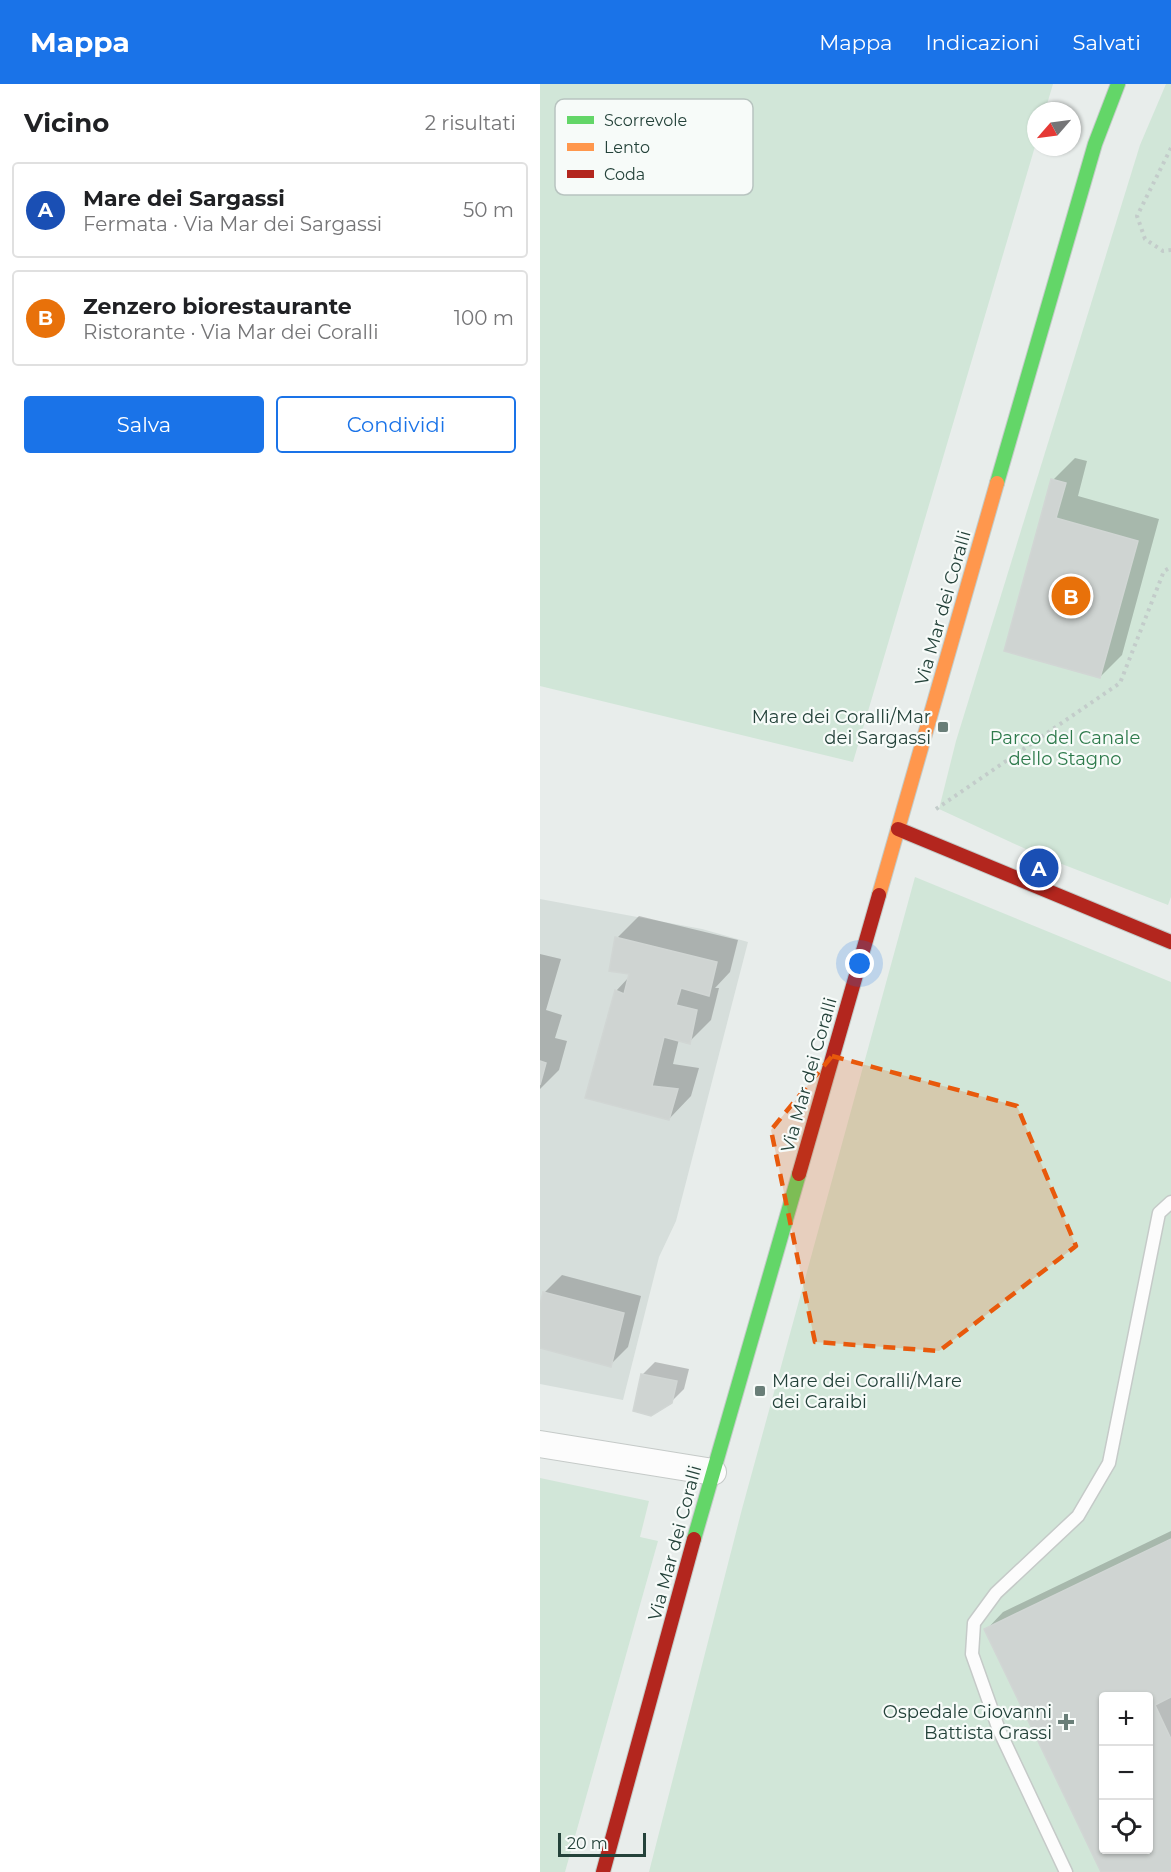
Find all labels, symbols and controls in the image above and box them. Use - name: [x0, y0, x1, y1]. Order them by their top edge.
- text: Mappa: [30, 25, 130, 59]
- text: Mappa: [819, 30, 892, 55]
- text: Indicazioni: [925, 30, 1040, 55]
- text: Salvati: [1073, 30, 1141, 55]
- legend: [555, 99, 753, 195]
- north arrow: [1027, 102, 1081, 156]
- text: Vicino: [24, 107, 109, 139]
- text: 2 risultati: [425, 111, 516, 135]
- text: Scorrevole: [604, 111, 687, 130]
- text: Lento: [604, 138, 650, 157]
- text: Coda: [604, 165, 645, 184]
- text: Mare dei Sargassi: [83, 185, 285, 212]
- text: A: [38, 198, 53, 222]
- text: 50 m: [463, 198, 514, 222]
- text: Fermata · Via Mar dei Sargassi: [83, 212, 382, 236]
- text: Zenzero biorestaurante: [83, 293, 352, 320]
- text: B: [38, 306, 53, 330]
- text: 100 m: [454, 306, 514, 330]
- text: Ristorante · Via Mar dei Coralli: [83, 320, 379, 344]
- button: Salva: [24, 396, 264, 453]
- button: Condividi: [276, 396, 516, 453]
- street label: Via Mar dei Coralli: [910, 528, 976, 688]
- pin: B: [1052, 574, 1090, 618]
- place label: Mare dei Coralli/Mar dei Sargassi: [752, 706, 931, 749]
- marker: Mare dei Coralli/Mar dei Sargassi: [936, 720, 950, 734]
- park label: Parco del Canale dello Stagno: [990, 727, 1140, 770]
- pin: A: [1020, 846, 1058, 890]
- your location: [845, 949, 874, 978]
- street label: Via Mar dei Coralli: [776, 995, 842, 1155]
- place label: Mare dei Coralli/Mare dei Caraibi: [772, 1370, 962, 1413]
- marker: Mare dei Coralli/Mare dei Caraibi: [753, 1384, 767, 1398]
- street label: Via Mar dei Coralli: [644, 1463, 706, 1623]
- map controls: [1099, 1692, 1153, 1854]
- button: +: [1099, 1692, 1153, 1746]
- place label: Ospedale Giovanni Battista Grassi: [883, 1701, 1052, 1744]
- marker: Ospedale Giovanni Battista Grassi: [1057, 1713, 1075, 1731]
- button: −: [1099, 1746, 1153, 1800]
- button: locate: [1099, 1800, 1153, 1854]
- scale bar: [558, 1830, 646, 1858]
- text: 20 m: [567, 1834, 608, 1853]

